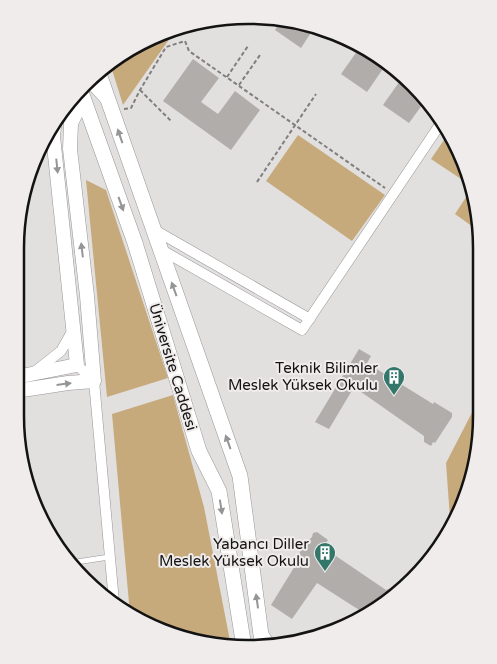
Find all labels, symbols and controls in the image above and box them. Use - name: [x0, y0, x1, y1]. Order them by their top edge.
- one-way arrow: [116, 128, 123, 143]
- one-way arrow: [53, 159, 61, 175]
- one-way arrow: [117, 197, 125, 212]
- one-way arrow: [78, 241, 86, 257]
- one-way arrow: [169, 281, 177, 296]
- street label: Üniversite Caddesi: [145, 301, 201, 433]
- place label: Teknik Bilimler Meslek Yüksek Okulu: [228, 359, 378, 394]
- building icon: Teknik Bilimler Meslek Yüksek Okulu: [382, 365, 406, 396]
- one-way arrow: [56, 380, 72, 388]
- one-way arrow: [224, 434, 232, 449]
- one-way arrow: [217, 500, 225, 516]
- place label: Yabancı Diller Meslek Yüksek Okulu: [159, 535, 309, 570]
- building icon: Yabancı Diller Meslek Yüksek Okulu: [313, 541, 337, 572]
- one-way arrow: [253, 593, 261, 609]

